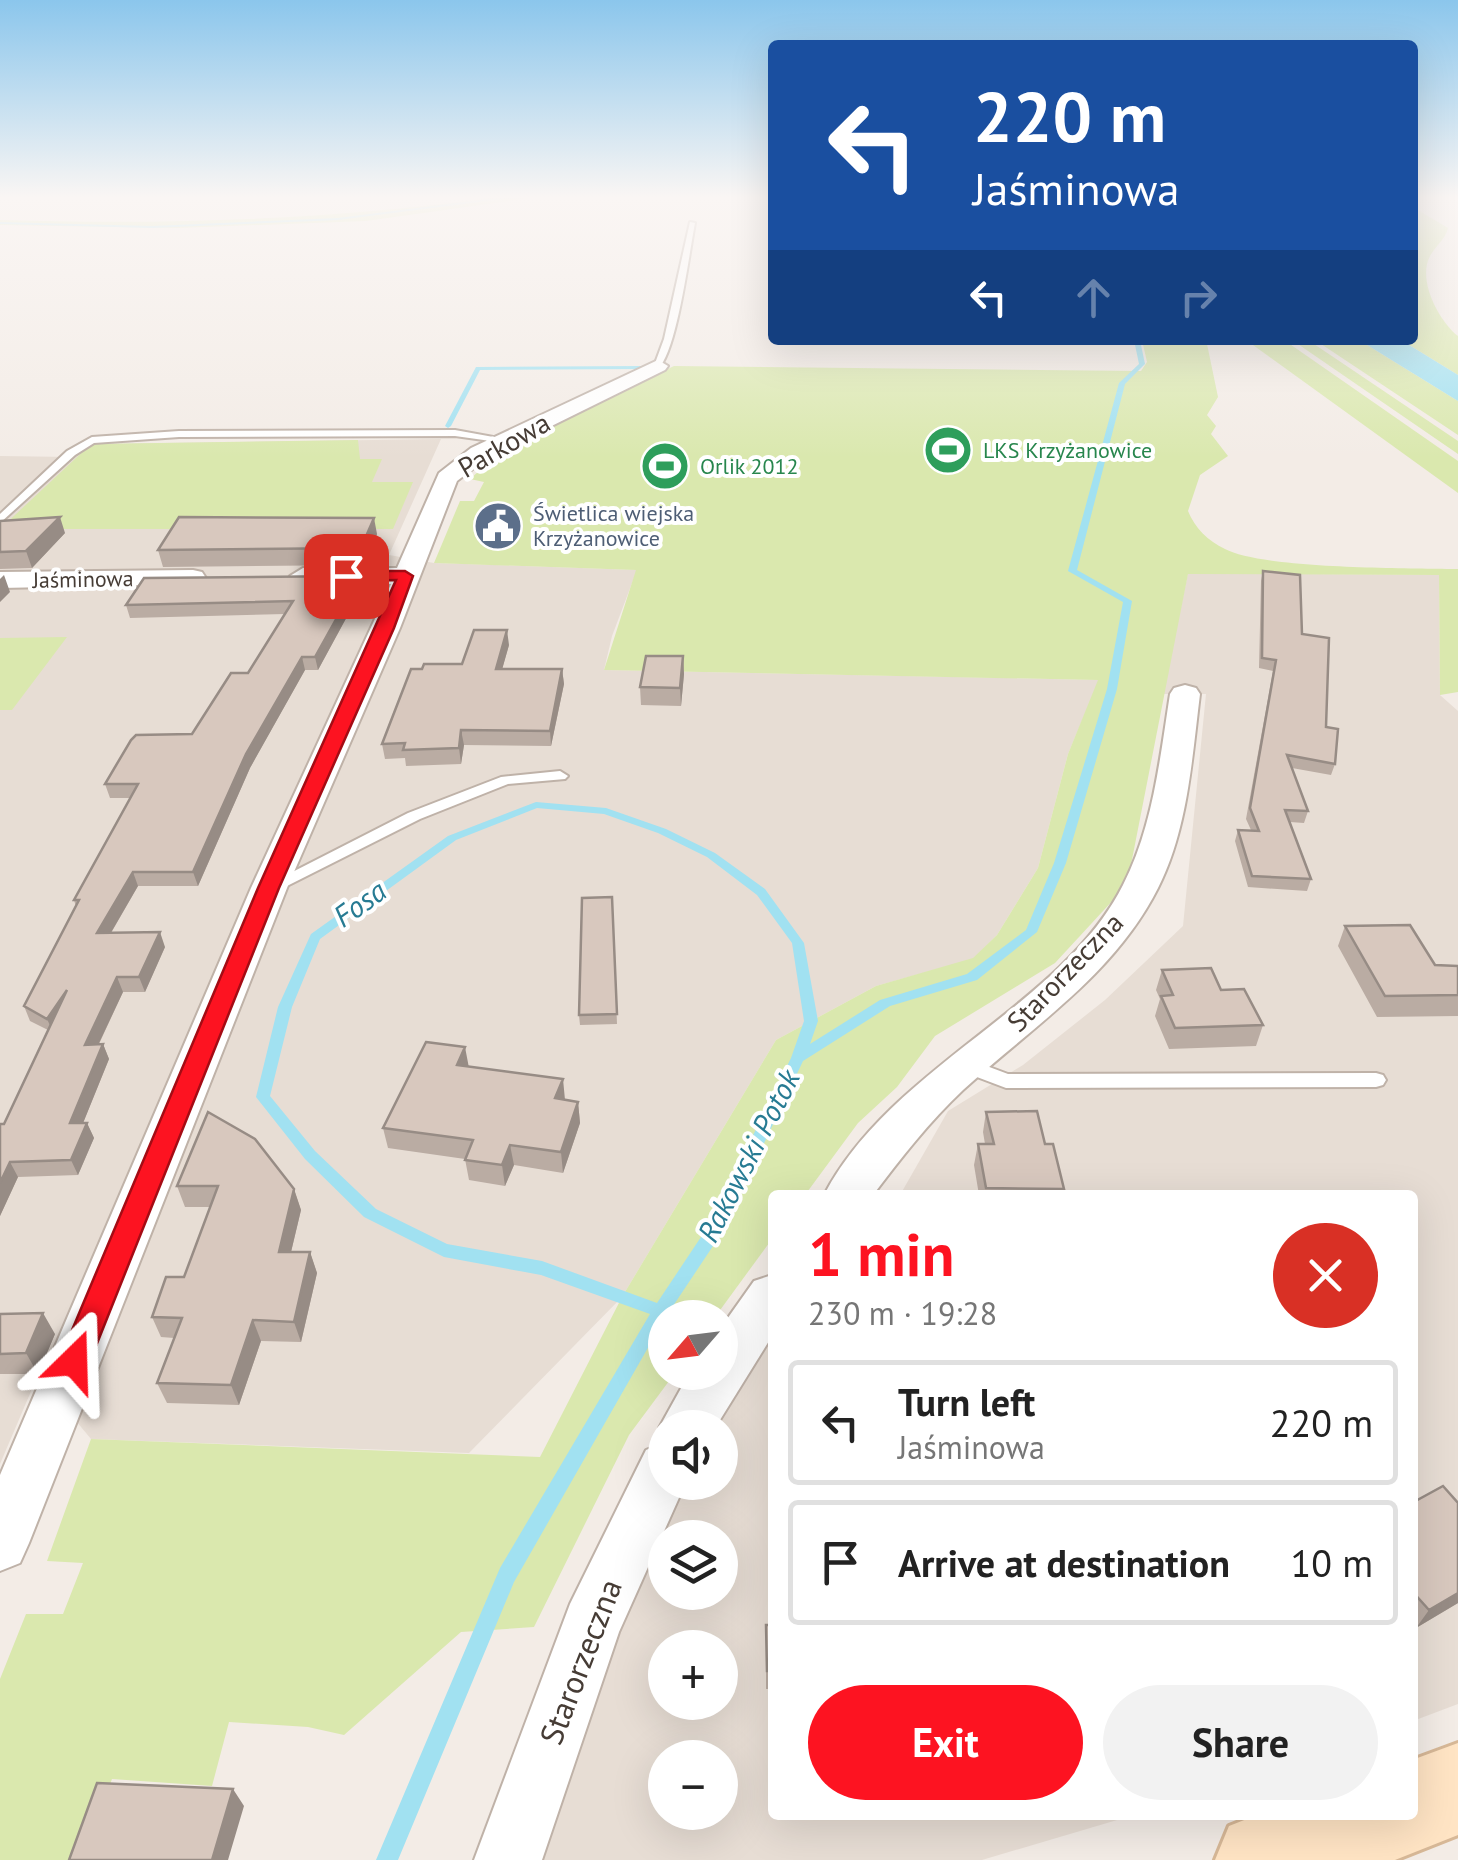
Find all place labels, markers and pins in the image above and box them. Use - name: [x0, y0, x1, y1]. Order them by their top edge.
- sports icon: LKS Krzyżanowice: [922, 424, 974, 476]
- place label: LKS Krzyżanowice: [983, 436, 1152, 464]
- sports icon: Orlik 2012: [639, 440, 691, 492]
- place label: Orlik 2012: [700, 452, 799, 480]
- place label: Świetlica wiejska Krzyżanowice: [533, 499, 694, 552]
- public building icon: Świetlica wiejska Krzyżanowice: [472, 500, 524, 552]
- pin: [304, 534, 389, 619]

